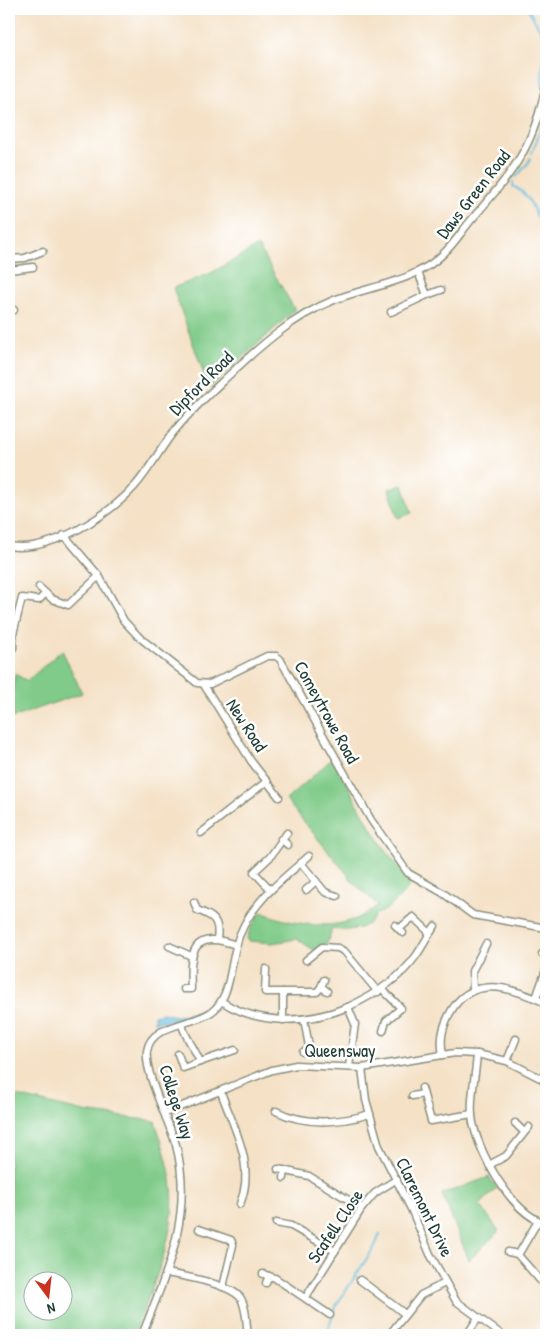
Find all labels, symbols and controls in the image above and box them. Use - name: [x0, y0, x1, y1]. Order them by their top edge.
- street label: Daws Green Road: [430, 144, 516, 244]
- street label: Dipford Road: [163, 345, 239, 421]
- street label: Comeytrowe Road: [289, 656, 365, 768]
- street label: New Road: [221, 694, 273, 756]
- street label: Queensway: [304, 1038, 376, 1063]
- street label: College Way: [153, 1061, 201, 1143]
- street label: Claremont Drive: [390, 1153, 460, 1261]
- street label: Scafell Close: [301, 1184, 369, 1268]
- north arrow: [22, 1272, 72, 1322]
- text: N: [45, 1299, 58, 1319]

